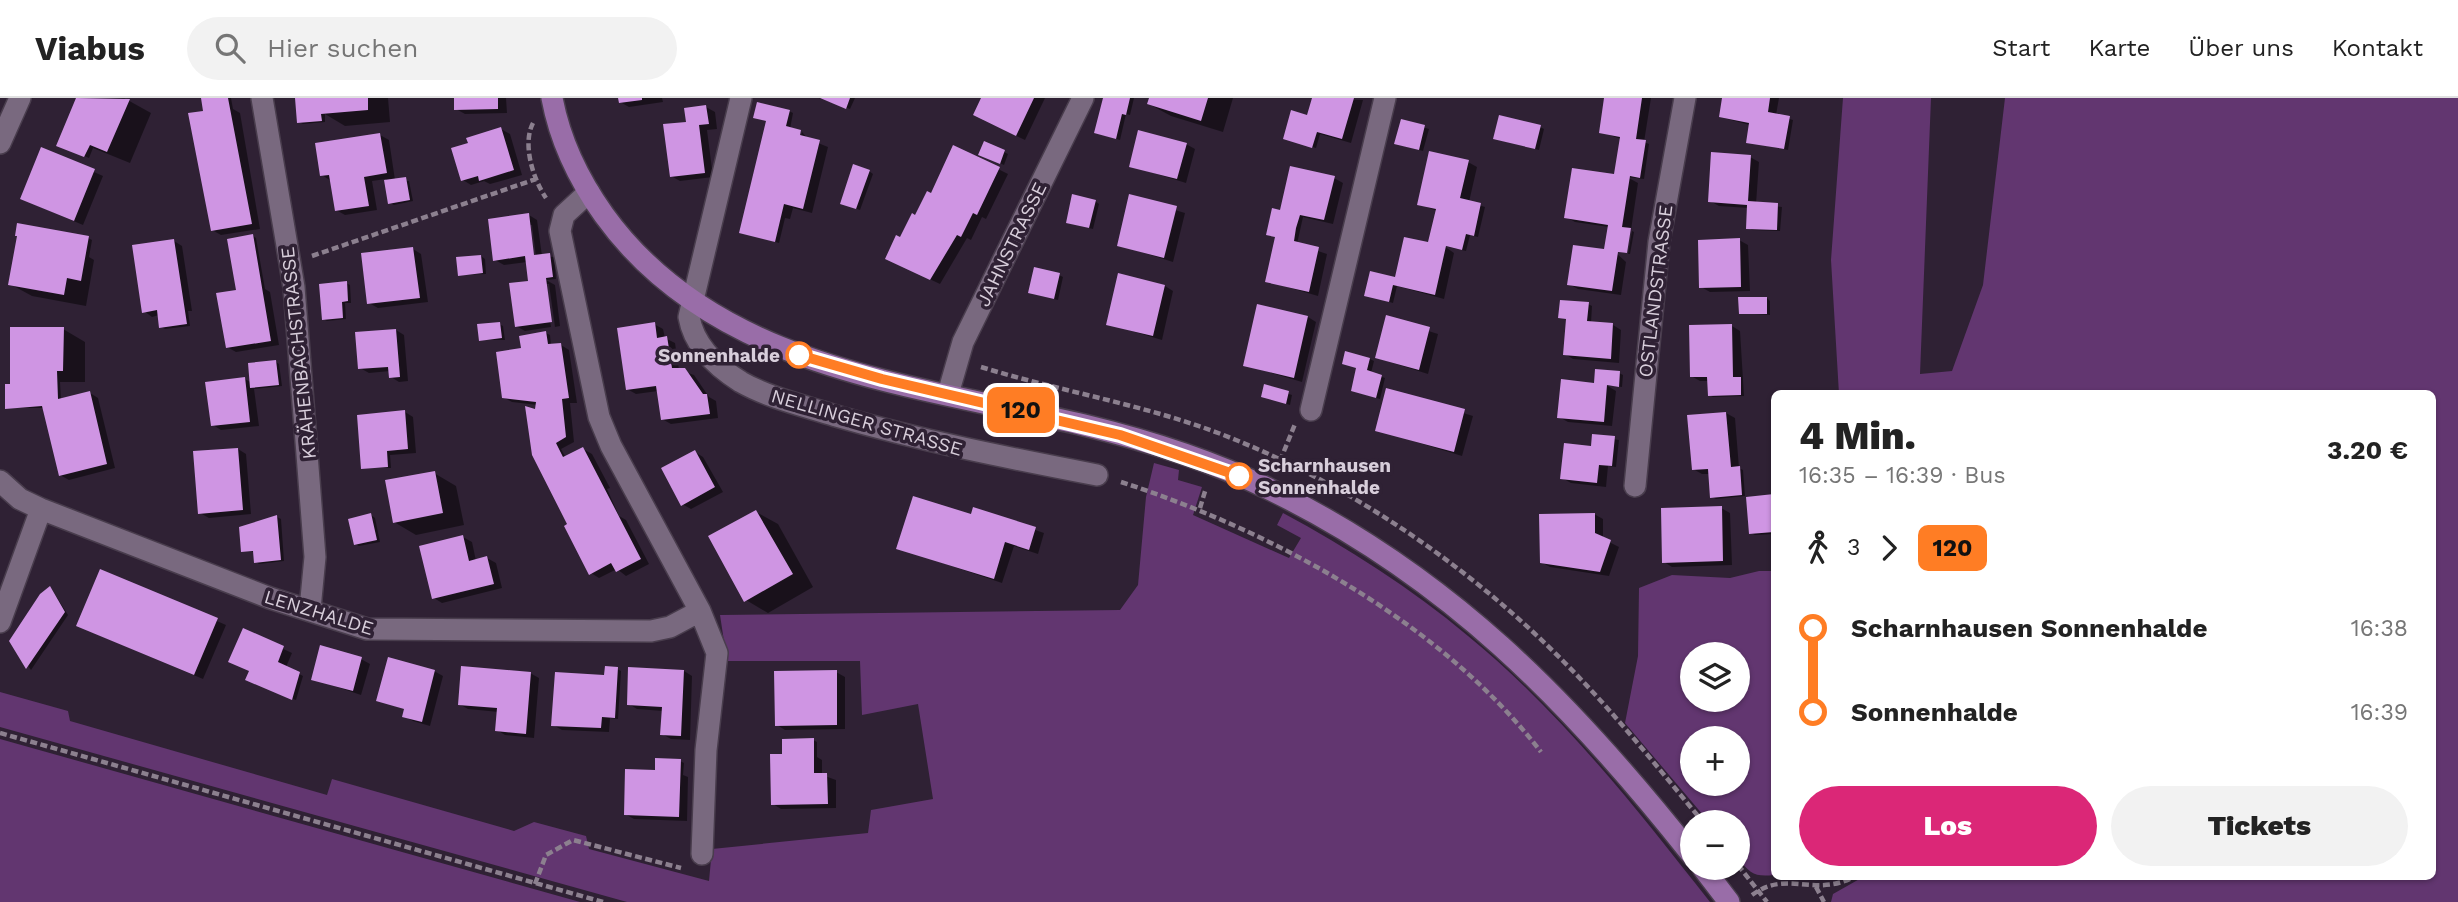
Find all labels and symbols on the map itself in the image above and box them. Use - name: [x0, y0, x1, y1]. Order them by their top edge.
- street label: JAHNSTRASSE: [971, 178, 1051, 310]
- street label: OSTLANDSTRASSE: [1634, 204, 1677, 379]
- street label: KRÄHENBACHSTRASSE: [276, 246, 321, 460]
- marker: Sonnenhalde: [786, 342, 812, 368]
- place label: Sonnenhalde: [658, 344, 780, 367]
- street label: NELLINGER STRASSE: [769, 384, 965, 461]
- line badge: 120: [981, 387, 1061, 433]
- place label: Scharnhausen Sonnenhalde: [1258, 454, 1391, 499]
- marker: Scharnhausen Sonnenhalde: [1226, 463, 1252, 489]
- street label: LENZHALDE: [261, 585, 376, 640]

